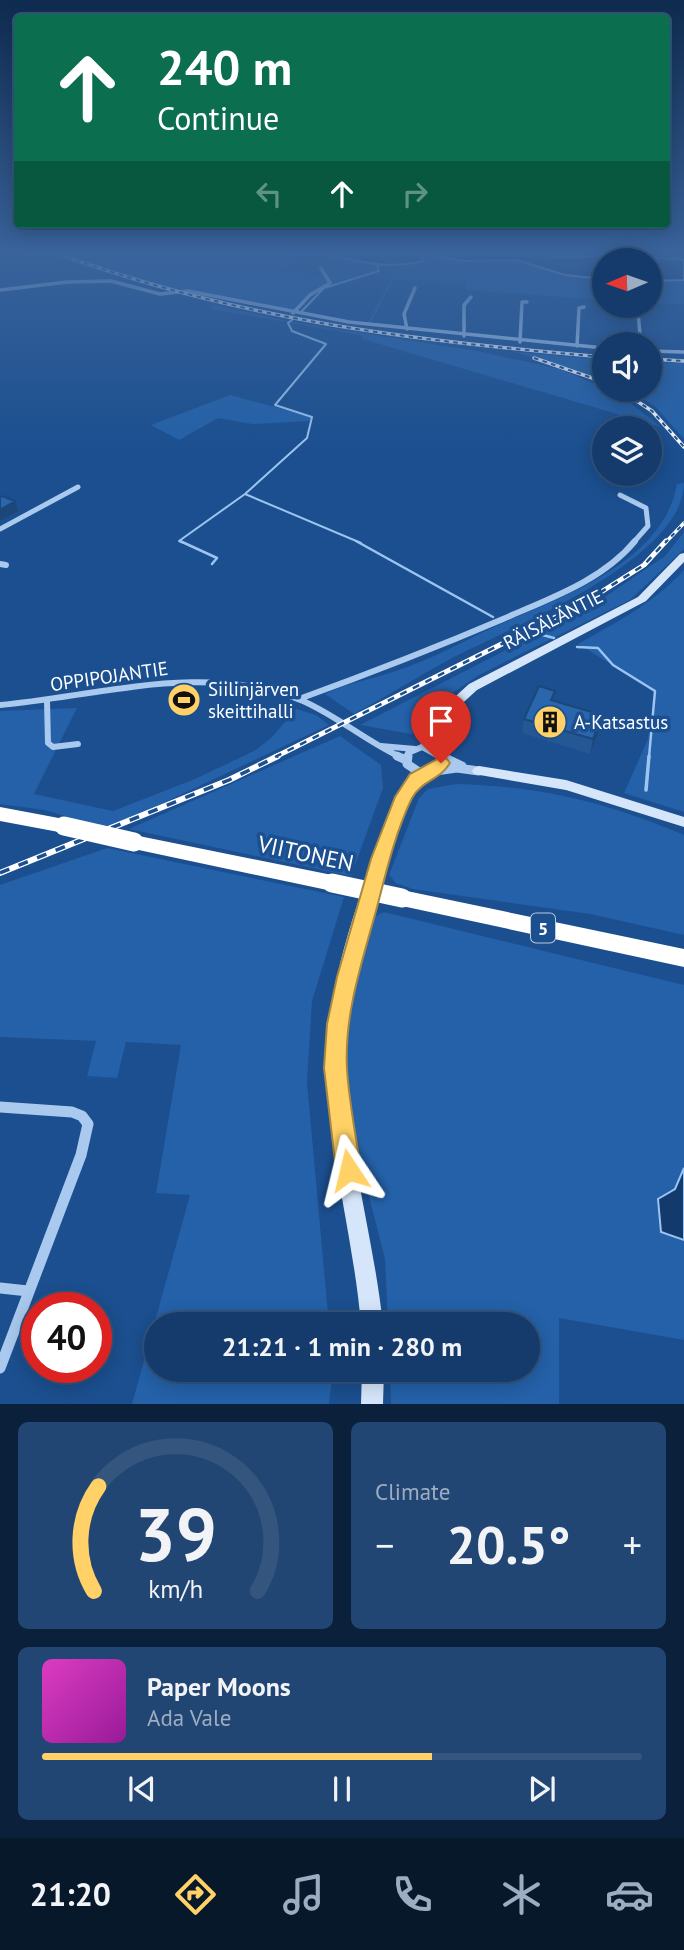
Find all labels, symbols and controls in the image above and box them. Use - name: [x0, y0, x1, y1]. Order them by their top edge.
- text: 240 m: [157, 35, 292, 99]
- icon: ahead: [42, 42, 133, 133]
- text: Continue: [157, 97, 279, 139]
- icon: left: [250, 175, 288, 213]
- icon: ahead: [323, 175, 361, 213]
- icon: right: [396, 175, 434, 213]
- north arrow: [592, 248, 662, 318]
- map controls: [592, 248, 662, 486]
- button: sound: [592, 332, 662, 402]
- button: layers: [592, 416, 662, 486]
- street label: RÄISÄLÄNTIE: [499, 584, 607, 654]
- street label: OPPIPOJANTIE: [49, 656, 169, 696]
- place label: Siilinjärven skeittihalli: [208, 677, 299, 723]
- sports icon: Siilinjärven skeittihalli: [165, 681, 203, 719]
- pin: [411, 691, 471, 763]
- icon: arrive: [422, 702, 460, 740]
- building icon: A-Katsastus: [531, 703, 569, 741]
- place label: A-Katsastus: [574, 710, 668, 734]
- street label: VIITONEN: [254, 829, 357, 877]
- road number: 5: [531, 914, 555, 943]
- position arrow: [312, 1133, 386, 1207]
- speed limit sign: 40: [21, 1292, 112, 1383]
- text: 21:21 · 1 min · 280 m: [222, 1330, 462, 1363]
- text: Climate: [375, 1477, 450, 1506]
- text: 39: [134, 1488, 217, 1582]
- text: 20.5°: [447, 1511, 570, 1578]
- text: −: [375, 1520, 394, 1569]
- text: +: [623, 1520, 642, 1569]
- text: km/h: [148, 1573, 203, 1605]
- text: Paper Moons: [147, 1670, 291, 1703]
- text: Ada Vale: [147, 1703, 231, 1732]
- icon: previous: [123, 1770, 161, 1808]
- icon: pause: [323, 1770, 361, 1808]
- icon: next: [523, 1770, 561, 1808]
- icon: directions: [171, 1870, 220, 1919]
- icon: music: [279, 1870, 328, 1919]
- icon: phone: [388, 1870, 437, 1919]
- icon: climate: [497, 1870, 546, 1919]
- icon: car: [605, 1870, 654, 1919]
- text: 21:20: [30, 1873, 111, 1915]

